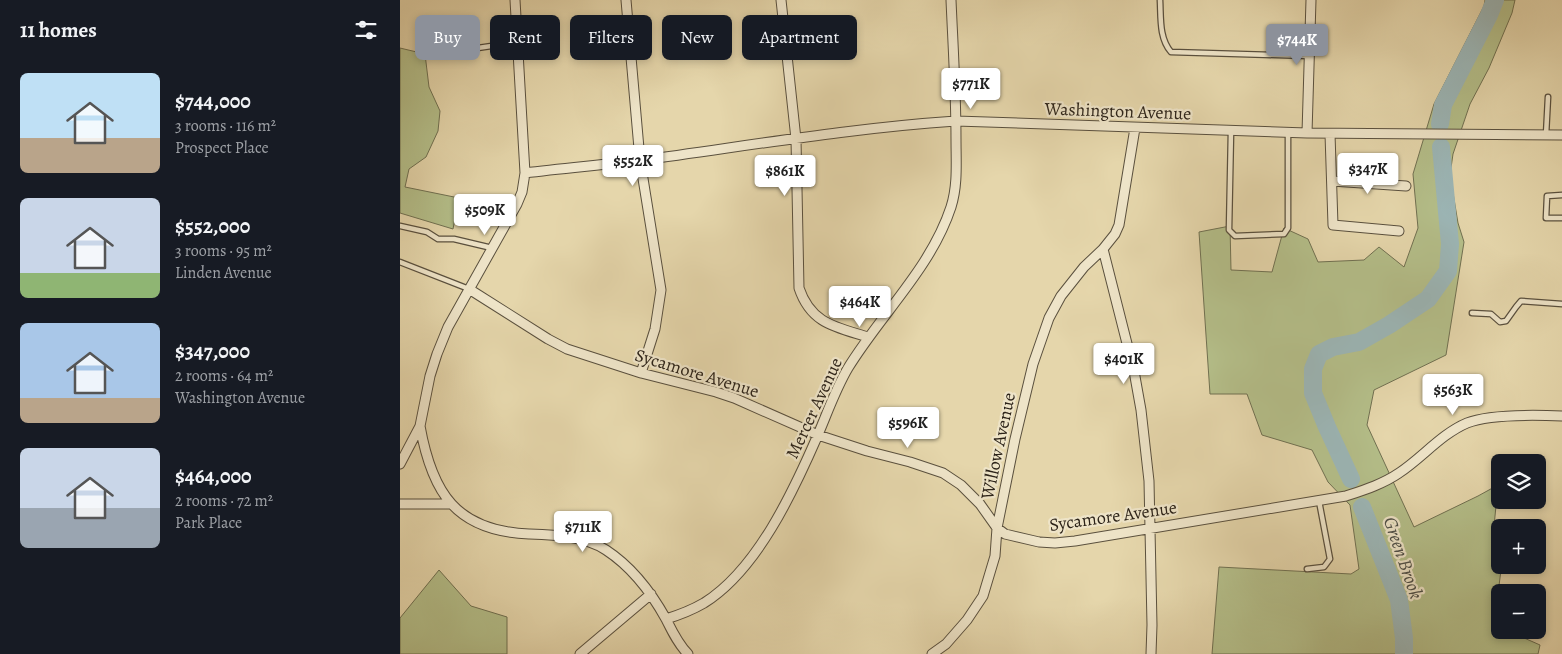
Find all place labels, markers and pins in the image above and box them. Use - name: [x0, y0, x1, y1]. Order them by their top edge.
- pin: $744K: [1262, 23, 1332, 66]
- pin: $771K: [936, 68, 1006, 110]
- pin: $552K: [598, 144, 668, 187]
- pin: $347K: [1333, 152, 1403, 195]
- pin: $861K: [750, 154, 820, 197]
- pin: $509K: [450, 194, 520, 236]
- pin: $464K: [825, 286, 895, 328]
- pin: $401K: [1089, 342, 1159, 385]
- pin: $563K: [1418, 374, 1488, 416]
- pin: $596K: [873, 406, 943, 449]
- pin: $711K: [548, 510, 618, 553]

